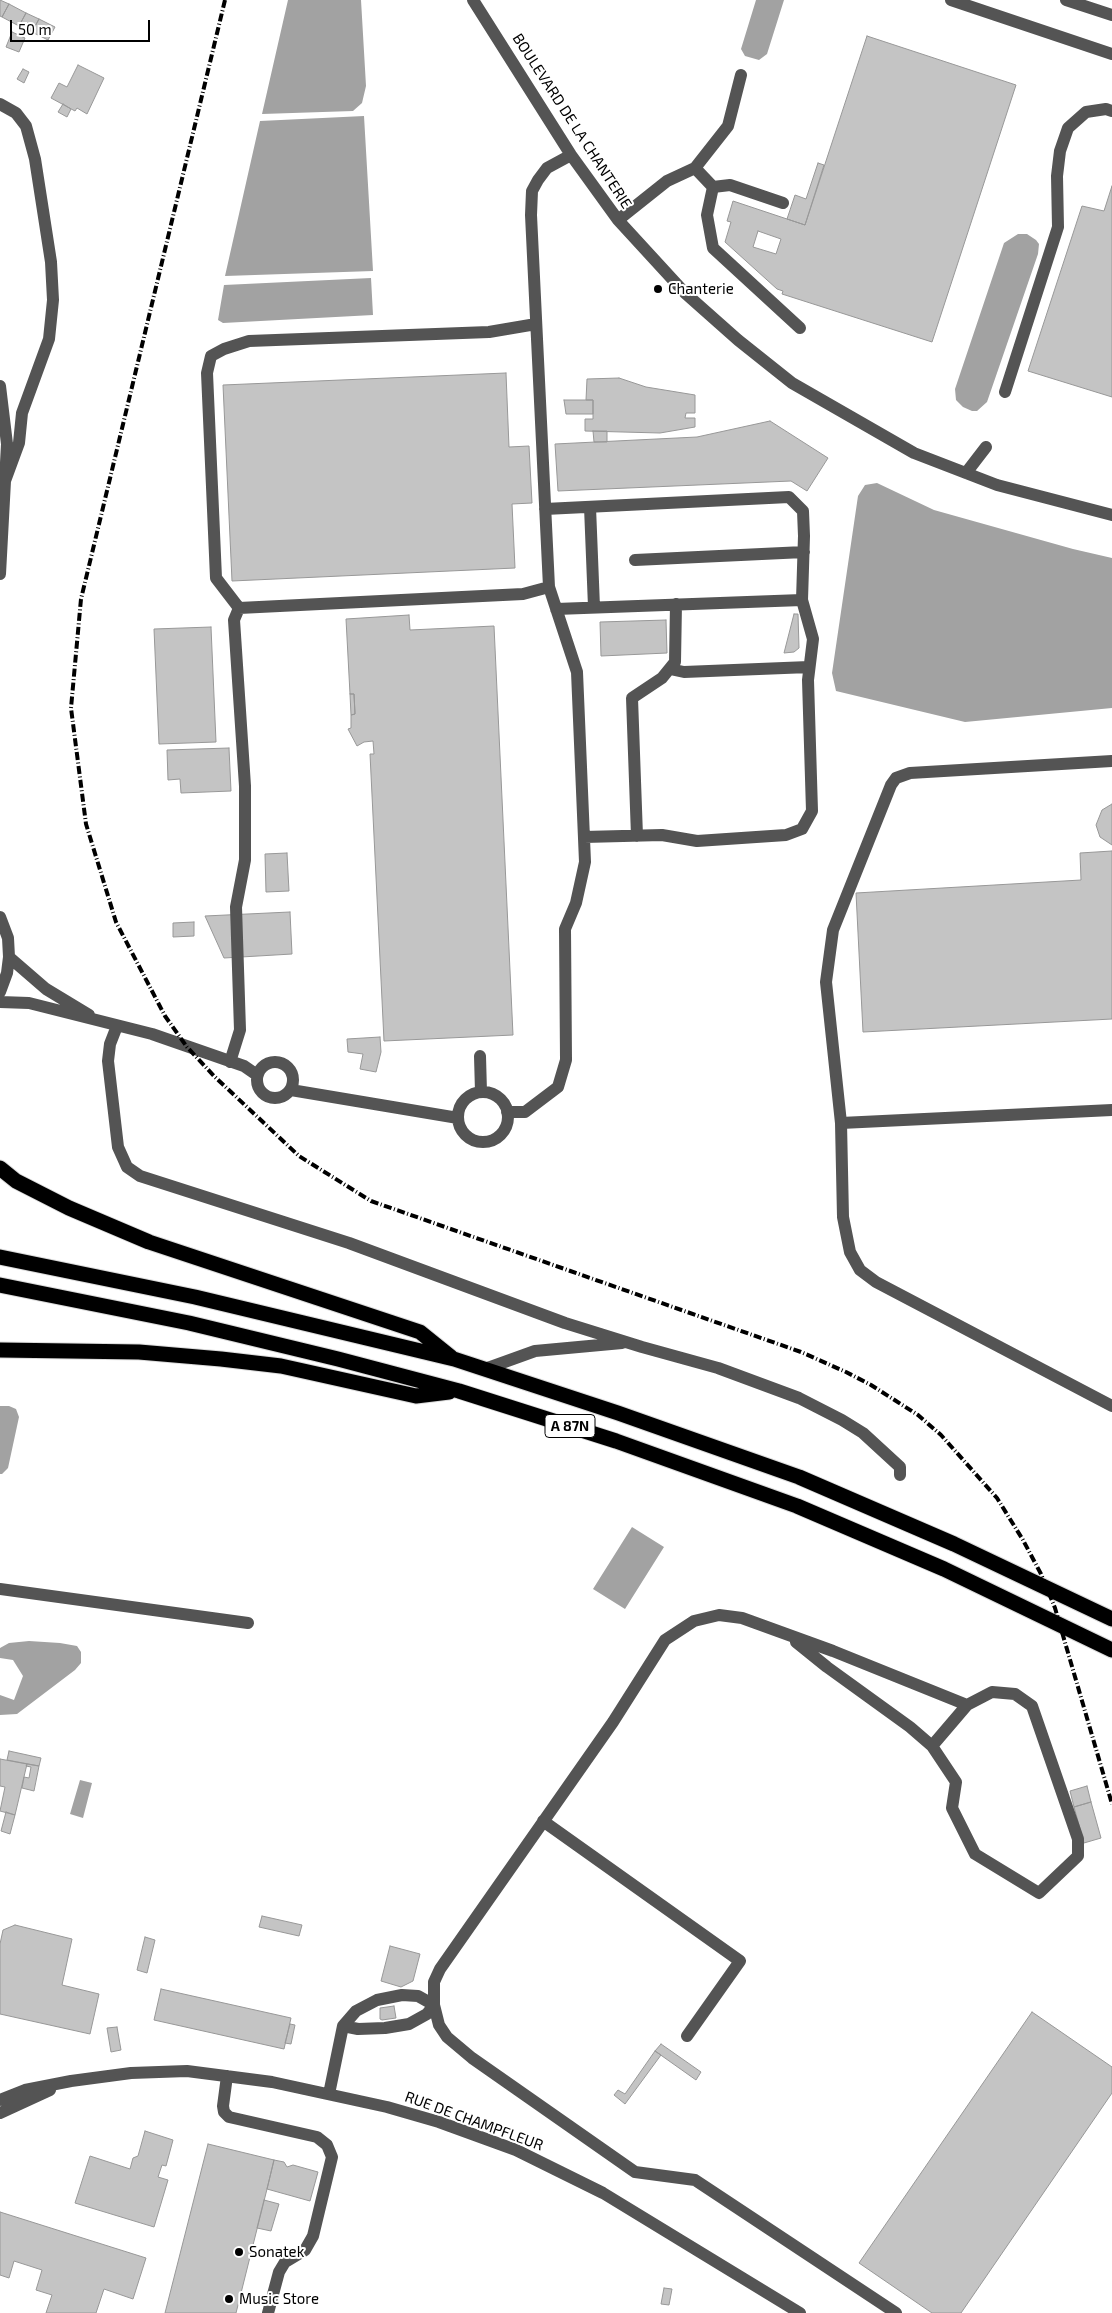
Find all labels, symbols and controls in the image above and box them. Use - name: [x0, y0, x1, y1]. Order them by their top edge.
- scale bar: [12, 10, 152, 42]
- text: 50 m: [18, 20, 52, 38]
- street label: BOULEVARD DE LA CHANTERIE: [509, 30, 635, 212]
- place label: Chanterie: [668, 280, 734, 298]
- marker: Chanterie: [652, 283, 664, 295]
- road number: A 87N: [545, 1414, 595, 1438]
- street label: RUE DE CHAMPFLEUR: [402, 2088, 546, 2154]
- place label: Sonatek: [249, 2243, 304, 2261]
- marker: Sonatek: [233, 2246, 245, 2258]
- place label: Music Store: [239, 2290, 319, 2308]
- marker: Music Store: [223, 2293, 235, 2305]

